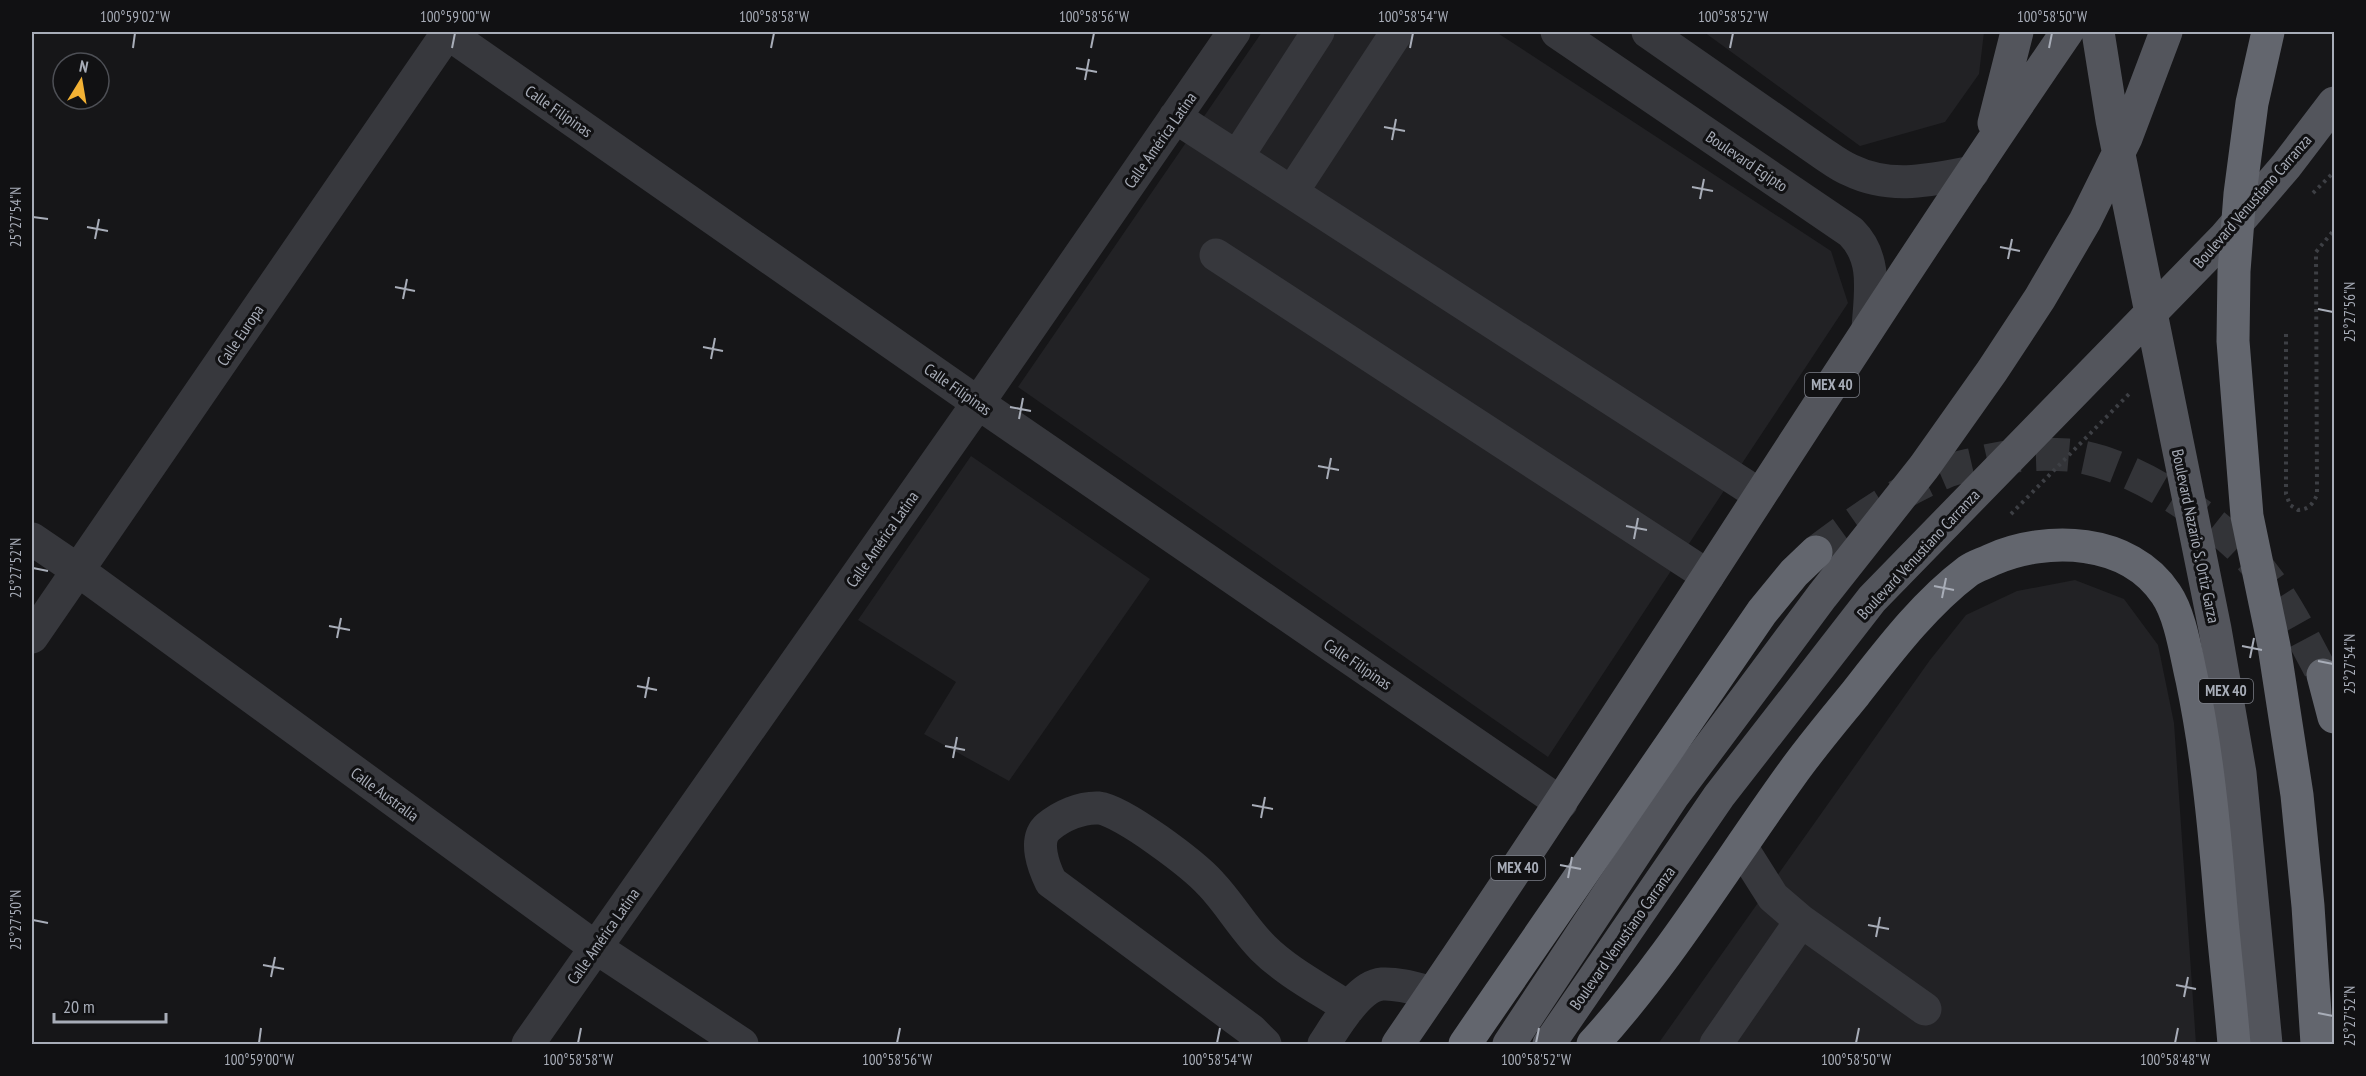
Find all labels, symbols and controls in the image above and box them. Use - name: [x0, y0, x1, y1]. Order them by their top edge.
- text: 100°59'02"W: [100, 7, 170, 26]
- text: 100°59'00"W: [420, 7, 490, 26]
- text: 100°58'58"W: [739, 7, 809, 26]
- text: 100°58'56"W: [1059, 7, 1129, 26]
- text: 100°58'54"W: [1378, 7, 1448, 26]
- text: 100°58'52"W: [1698, 7, 1768, 26]
- text: 100°58'50"W: [2017, 7, 2087, 26]
- north arrow: [51, 51, 111, 111]
- text: N: [78, 56, 90, 77]
- street label: Calle Filipinas: [522, 81, 596, 141]
- street label: Calle América Latina: [1120, 88, 1200, 192]
- street label: Boulevard Egipto: [1702, 126, 1792, 196]
- street label: Boulevard Venustiano Carranza: [2189, 130, 2315, 272]
- text: 25°27'54"N: [6, 187, 25, 247]
- text: 25°27'56"N: [2340, 282, 2359, 342]
- street label: Calle Europa: [212, 301, 268, 369]
- street label: Calle Filipinas: [921, 359, 995, 419]
- road number: MEX 40: [1805, 373, 1859, 397]
- street label: Boulevard Nazario S. Ortiz Garza: [2168, 447, 2224, 625]
- street label: Boulevard Venustiano Carranza: [1853, 485, 1983, 623]
- street label: Calle América Latina: [842, 487, 922, 591]
- text: 25°27'52"N: [6, 538, 25, 598]
- street label: Calle Filipinas: [1320, 634, 1396, 694]
- text: 25°27'54"N: [2340, 634, 2359, 694]
- road number: MEX 40: [2199, 679, 2253, 703]
- street label: Calle Australia: [347, 763, 423, 825]
- road number: MEX 40: [1491, 856, 1545, 880]
- street label: Boulevard Venustiano Carranza: [1565, 862, 1679, 1014]
- street label: Calle América Latina: [563, 884, 643, 988]
- text: 25°27'50"N: [6, 890, 25, 950]
- scale bar: [54, 986, 166, 1024]
- text: 25°27'52"N: [2340, 986, 2359, 1046]
- text: 20 m: [63, 995, 95, 1018]
- text: 100°59'00"W: [224, 1050, 294, 1069]
- text: 100°58'58"W: [543, 1050, 613, 1069]
- text: 100°58'56"W: [862, 1050, 932, 1069]
- text: 100°58'54"W: [1182, 1050, 1252, 1069]
- text: 100°58'52"W: [1501, 1050, 1571, 1069]
- text: 100°58'50"W: [1821, 1050, 1891, 1069]
- text: 100°58'48"W: [2140, 1050, 2210, 1069]

